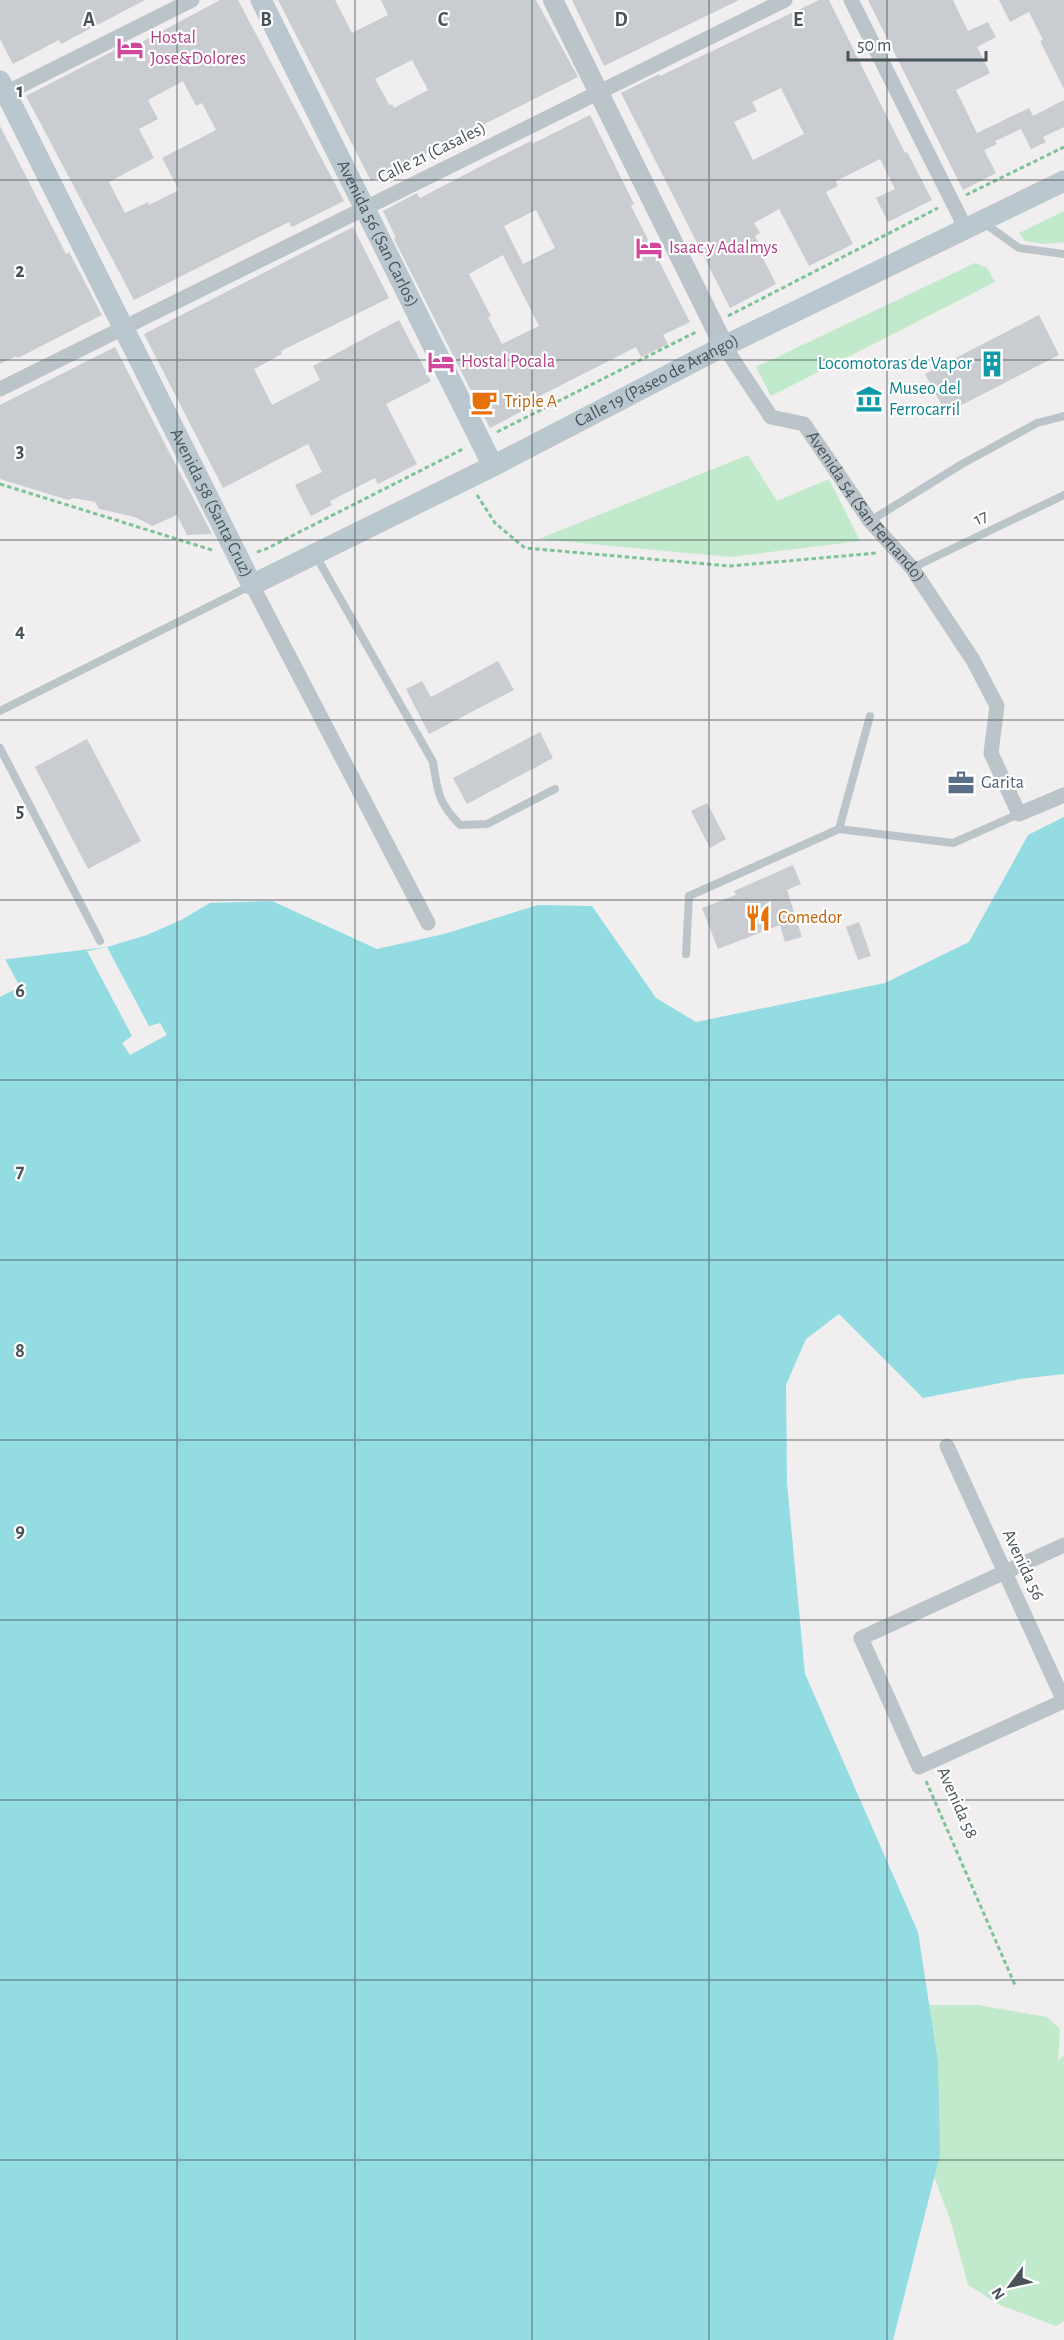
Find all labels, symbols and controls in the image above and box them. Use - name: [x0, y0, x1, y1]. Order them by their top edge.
- text: A: [83, 10, 95, 30]
- text: B: [260, 10, 272, 30]
- text: C: [438, 10, 449, 30]
- text: D: [614, 10, 628, 30]
- text: E: [793, 10, 803, 30]
- scale bar: [848, 24, 986, 62]
- place label: Hostal Jose&Dolores: [150, 29, 246, 68]
- hotel icon: Hostal Jose&Dolores: [115, 33, 145, 63]
- text: 50 m: [857, 37, 891, 55]
- text: 1: [16, 81, 24, 101]
- street label: Calle 21 (Casales): [375, 119, 489, 187]
- street label: Avenida 56 (San Carlos): [333, 157, 421, 310]
- hotel icon: Isaac y Adalmys: [634, 233, 664, 263]
- place label: Isaac y Adalmys: [669, 239, 778, 257]
- text: 2: [15, 261, 25, 281]
- street label: Calle 19 (Paseo de Arango): [572, 331, 742, 431]
- hotel icon: Hostal Pocala: [426, 347, 456, 377]
- building icon: Locomotoras de Vapor: [977, 349, 1007, 379]
- place label: Hostal Pocala: [461, 353, 555, 371]
- place label: Locomotoras de Vapor: [818, 355, 972, 373]
- place label: Museo del Ferrocarril: [889, 380, 961, 419]
- museum icon: Museo del Ferrocarril: [854, 384, 884, 414]
- cafe icon: Triple A: [469, 387, 499, 417]
- place label: Triple A: [504, 393, 558, 411]
- street label: Avenida 58 (Santa Cruz): [166, 426, 256, 580]
- street label: Avenida 54 (San Fernando): [803, 428, 928, 586]
- text: 3: [16, 441, 24, 461]
- street label: 17: [971, 507, 991, 529]
- text: 4: [15, 621, 25, 641]
- office icon: Garita: [946, 768, 976, 798]
- place label: Garita: [981, 774, 1024, 792]
- text: 5: [16, 801, 24, 821]
- restaurant icon: Comedor: [743, 903, 773, 933]
- place label: Comedor: [778, 909, 842, 927]
- text: 6: [15, 981, 25, 1001]
- text: 7: [16, 1161, 25, 1181]
- text: 8: [15, 1341, 25, 1361]
- text: 9: [15, 1521, 25, 1541]
- street label: Avenida 56: [999, 1527, 1047, 1603]
- street label: Avenida 58: [933, 1765, 981, 1841]
- north arrow: [980, 2256, 1040, 2316]
- text: N: [989, 2285, 1008, 2303]

